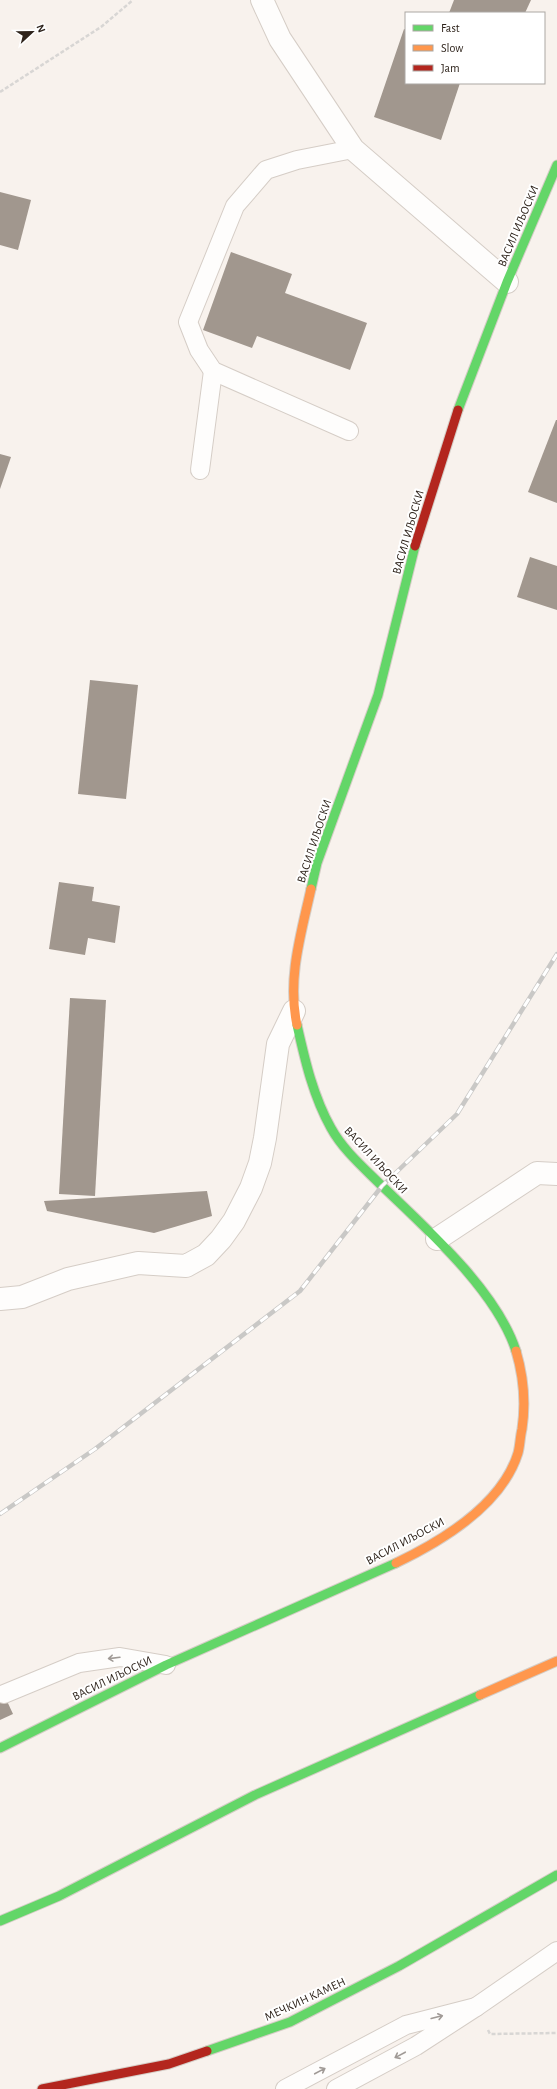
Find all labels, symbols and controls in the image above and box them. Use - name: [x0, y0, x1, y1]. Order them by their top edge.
- north arrow: [12, 12, 52, 52]
- legend: [405, 12, 545, 84]
- text: Fast: [441, 22, 460, 34]
- text: N: [34, 23, 47, 34]
- text: Slow: [441, 42, 463, 54]
- text: Jam: [441, 62, 460, 74]
- street label: ВАСИЛ ИЉОСКИ: [495, 184, 541, 268]
- street label: ВАСИЛ ИЉОСКИ: [390, 489, 426, 575]
- street label: ВАСИЛ ИЉОСКИ: [295, 798, 333, 884]
- street label: ВАСИЛ ИЉОСКИ: [342, 1124, 410, 1196]
- street label: ВАСИЛ ИЉОСКИ: [364, 1515, 446, 1567]
- street label: ВАСИЛ ИЉОСКИ: [70, 1654, 154, 1702]
- one-way arrow: [108, 1655, 121, 1662]
- street label: МЕЧКИН КАМЕН: [263, 1975, 347, 2023]
- one-way arrow: [430, 2013, 443, 2020]
- one-way arrow: [394, 2052, 406, 2059]
- one-way arrow: [314, 2067, 326, 2075]

